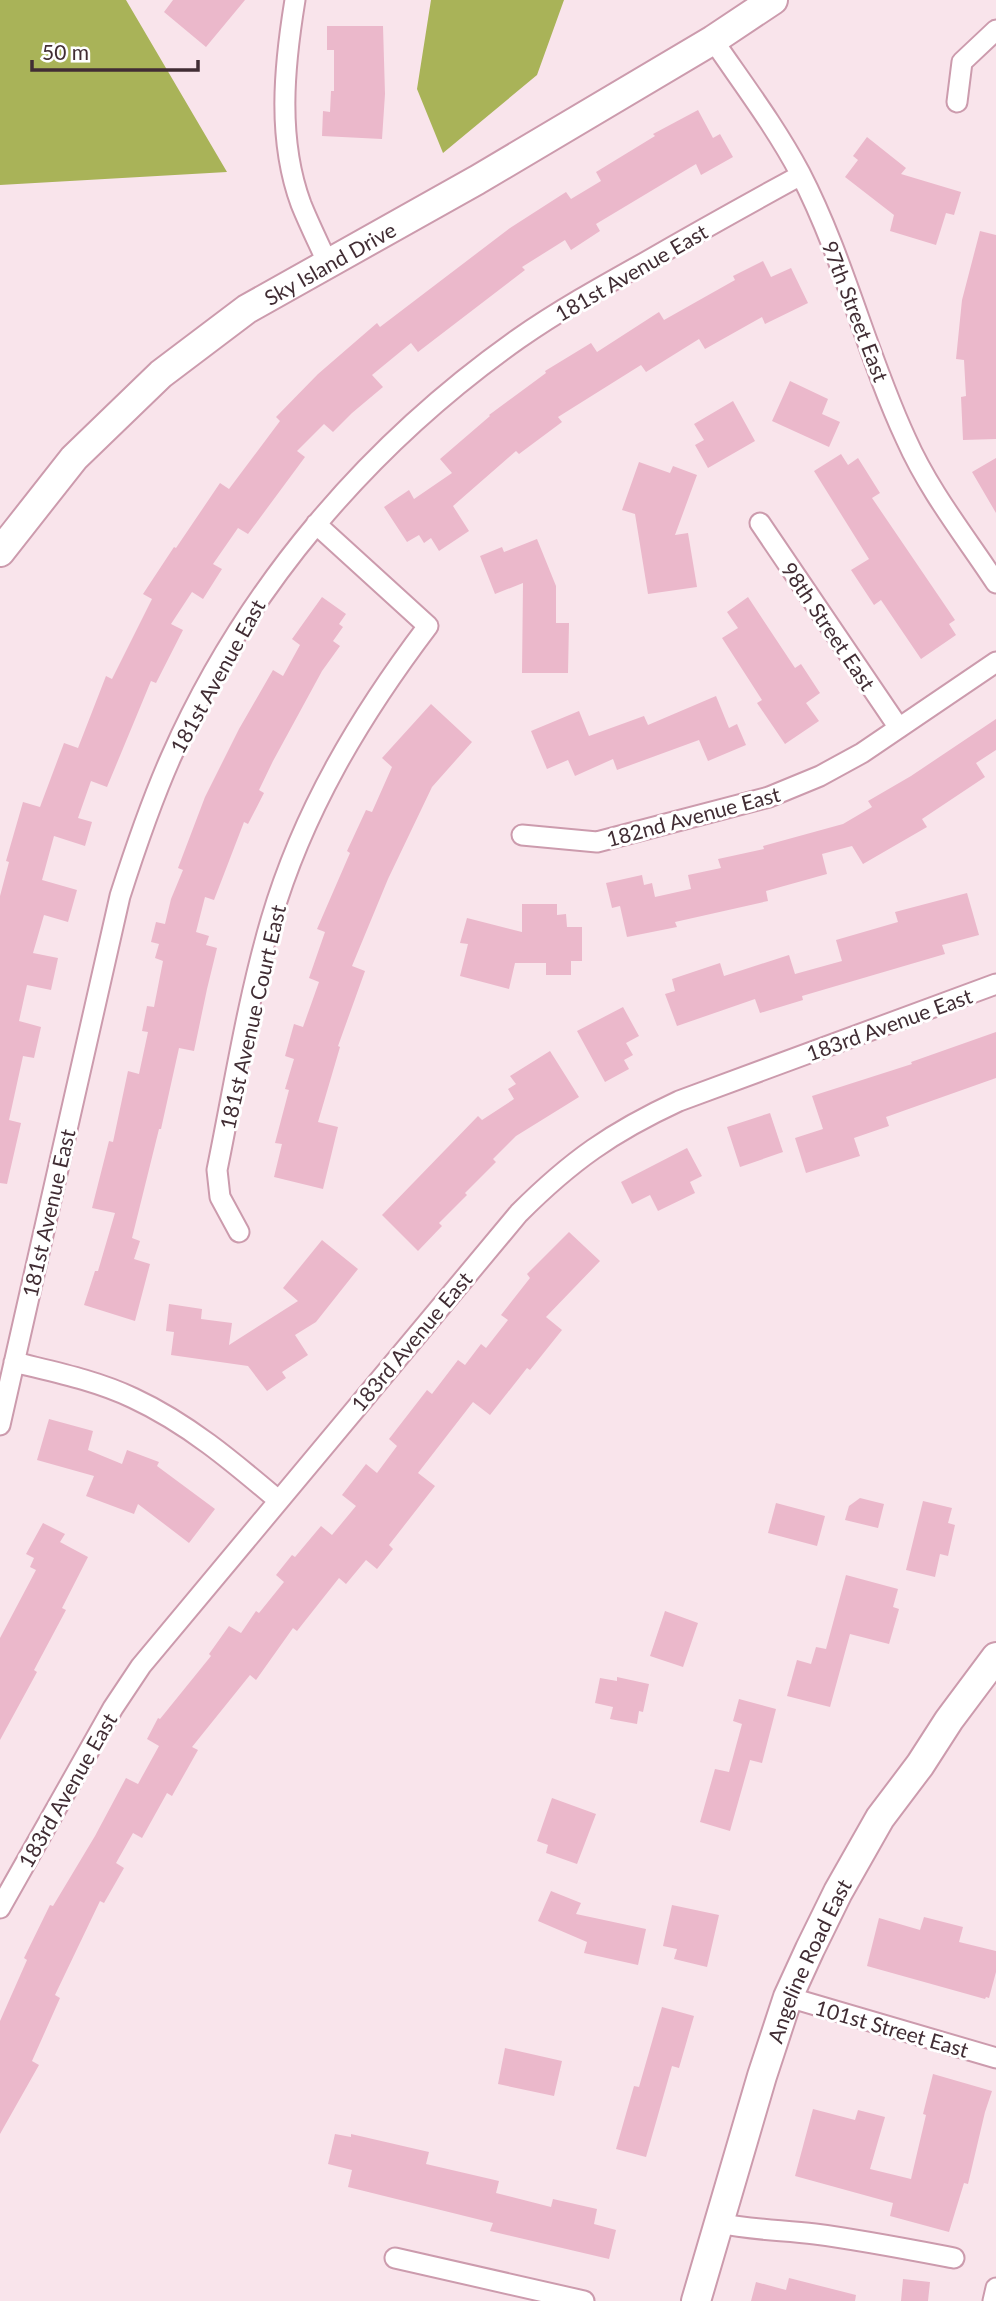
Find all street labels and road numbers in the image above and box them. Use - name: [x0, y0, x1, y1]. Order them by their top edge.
- street label: Sky Island Drive: [259, 216, 400, 309]
- street label: 181st Avenue East: [550, 218, 712, 326]
- street label: 97th Street East: [818, 237, 894, 385]
- street label: 98th Street East: [777, 557, 881, 695]
- street label: 181st Avenue East: [164, 594, 270, 757]
- street label: 182nd Avenue East: [603, 781, 783, 851]
- street label: 181st Avenue Court East: [214, 902, 290, 1132]
- street label: 183rd Avenue East: [803, 982, 976, 1066]
- street label: 181st Avenue East: [16, 1126, 80, 1300]
- street label: 183rd Avenue East: [345, 1266, 477, 1416]
- street label: 183rd Avenue East: [13, 1708, 122, 1872]
- street label: Angeline Road East: [761, 1874, 856, 2046]
- street label: 101st Street East: [812, 1994, 972, 2062]

